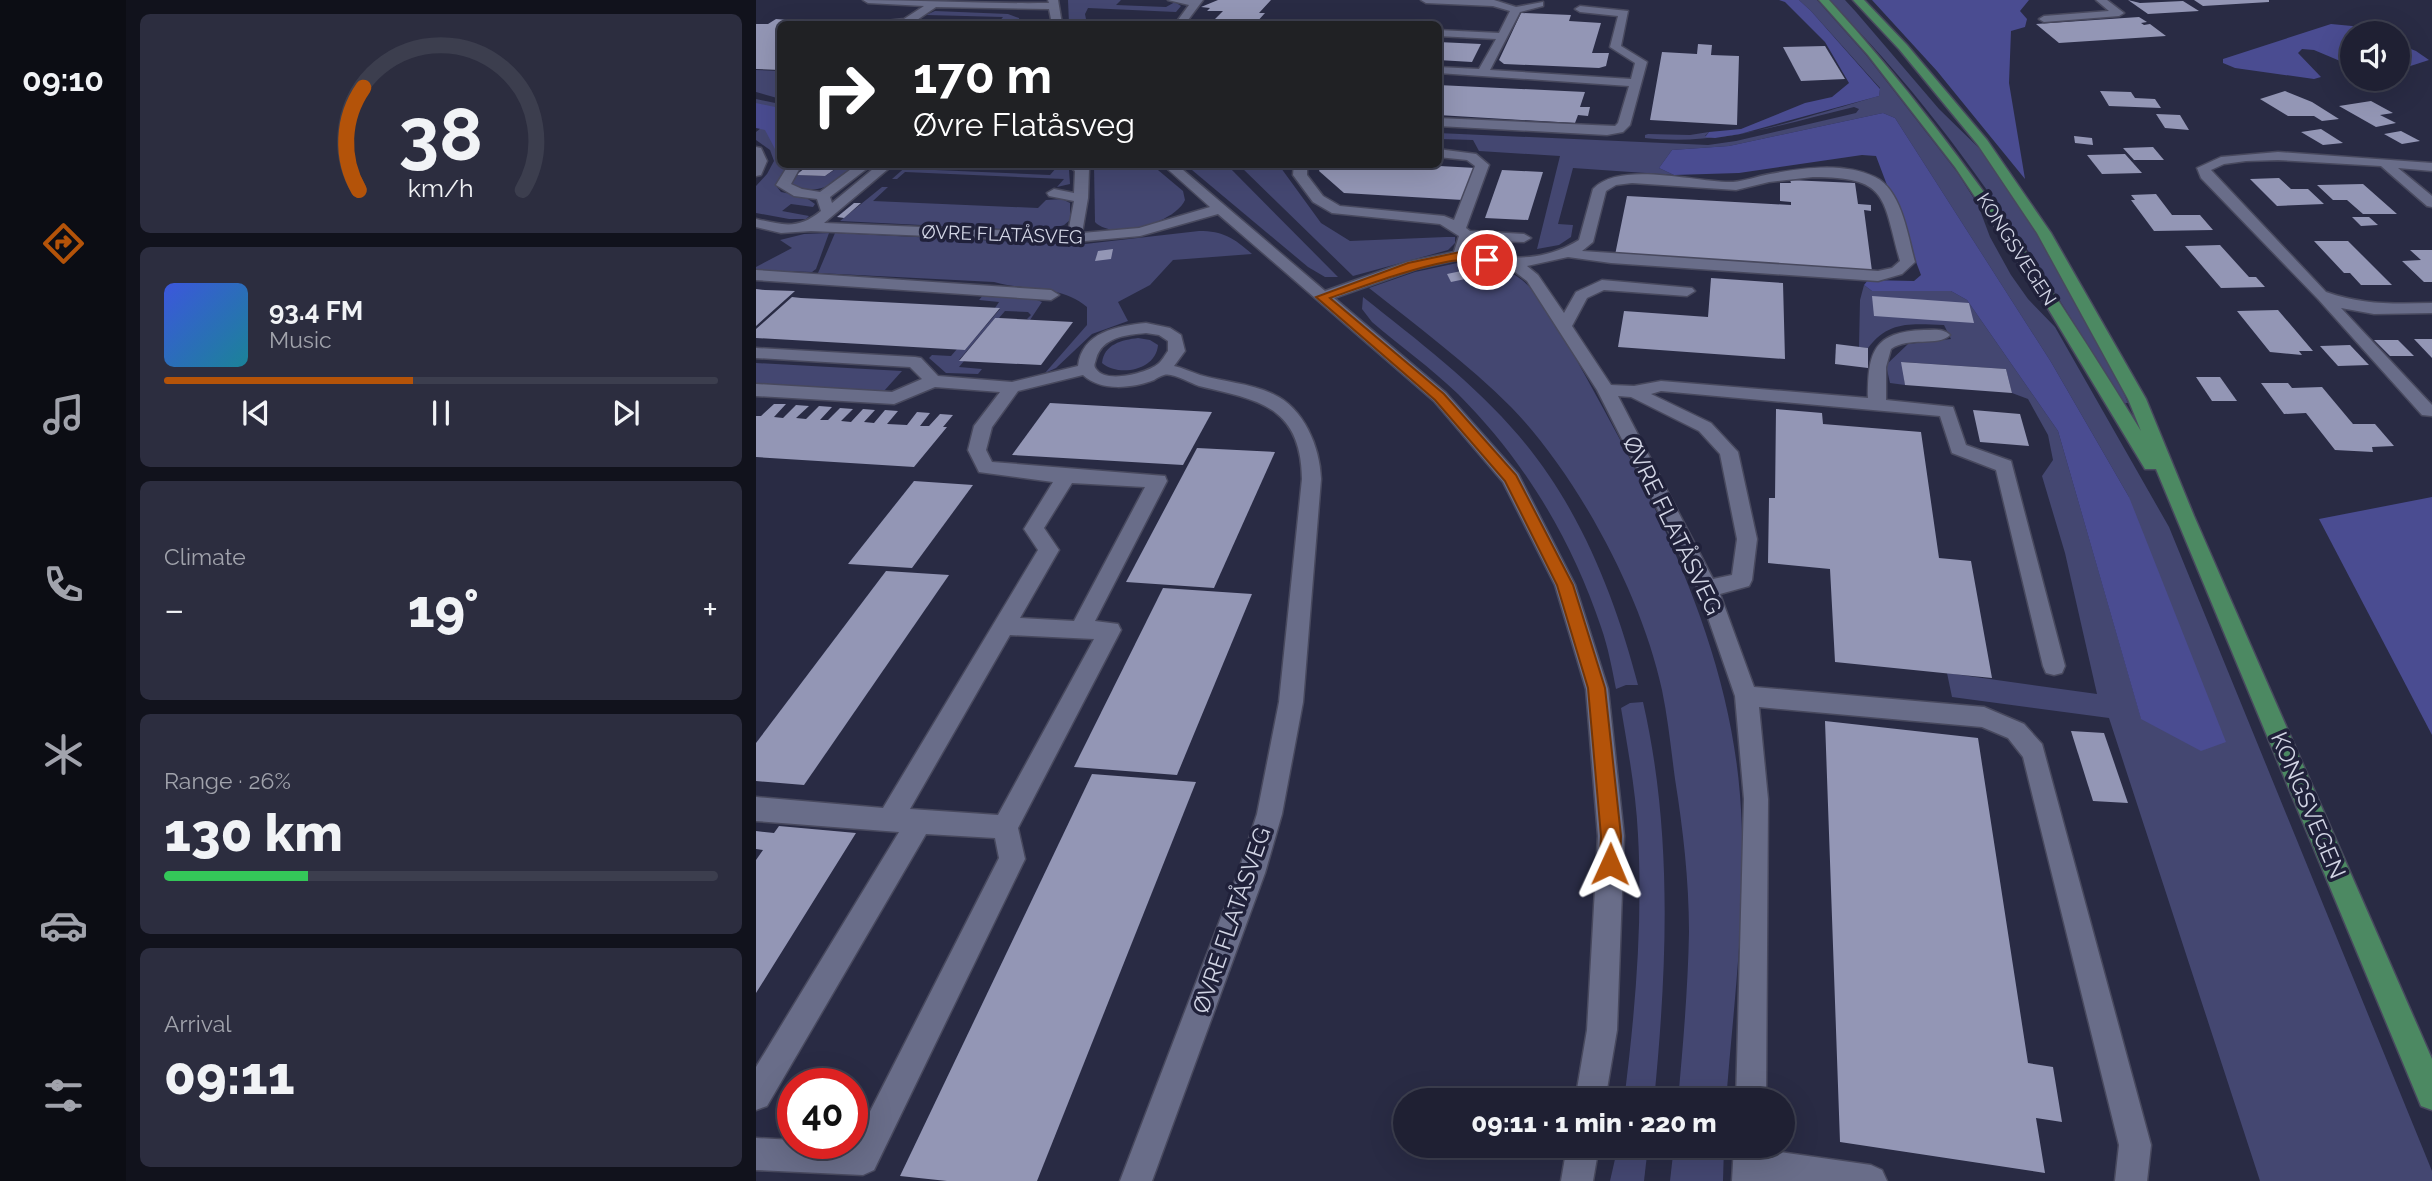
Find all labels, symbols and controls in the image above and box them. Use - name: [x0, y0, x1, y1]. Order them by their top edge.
- map controls: [2340, 21, 2410, 91]
- button: sound: [2340, 21, 2410, 91]
- text: 170 m: [913, 47, 1052, 104]
- icon: right: [798, 49, 889, 140]
- text: 09:10: [22, 61, 104, 98]
- text: 38: [399, 92, 483, 177]
- text: Øvre Flatåsveg: [913, 106, 1135, 143]
- text: km/h: [408, 173, 474, 203]
- street label: KONGSVEGEN: [1973, 189, 2061, 309]
- icon: directions: [39, 219, 88, 268]
- street label: ØVRE FLATÅSVEG: [921, 220, 1083, 248]
- pin: [1457, 230, 1517, 290]
- icon: arrive: [1468, 241, 1506, 279]
- text: 93.4 FM: [269, 296, 363, 326]
- text: Music: [269, 326, 332, 353]
- icon: music: [39, 390, 88, 439]
- icon: previous: [237, 394, 275, 432]
- icon: pause: [422, 394, 460, 432]
- icon: next: [607, 394, 645, 432]
- street label: ØVRE FLATÅSVEG: [1618, 431, 1728, 619]
- text: Climate: [164, 543, 246, 570]
- icon: phone: [39, 560, 88, 609]
- text: 19°: [408, 578, 479, 639]
- text: −: [164, 587, 184, 632]
- text: +: [702, 587, 718, 632]
- street label: KONGSVEGEN: [2266, 728, 2352, 882]
- icon: climate: [39, 730, 88, 779]
- text: Range · 26%: [164, 767, 291, 794]
- text: 130 km: [164, 802, 343, 863]
- street label: ØVRE FLATÅSVEG: [1186, 823, 1276, 1017]
- position arrow: [1573, 827, 1647, 901]
- icon: car: [39, 901, 88, 950]
- text: Arrival: [164, 1010, 231, 1037]
- text: 09:11: [164, 1045, 295, 1106]
- speed limit sign: 40: [777, 1068, 868, 1159]
- icon: filters: [39, 1071, 88, 1120]
- text: 09:11 · 1 min · 220 m: [1471, 1108, 1717, 1138]

